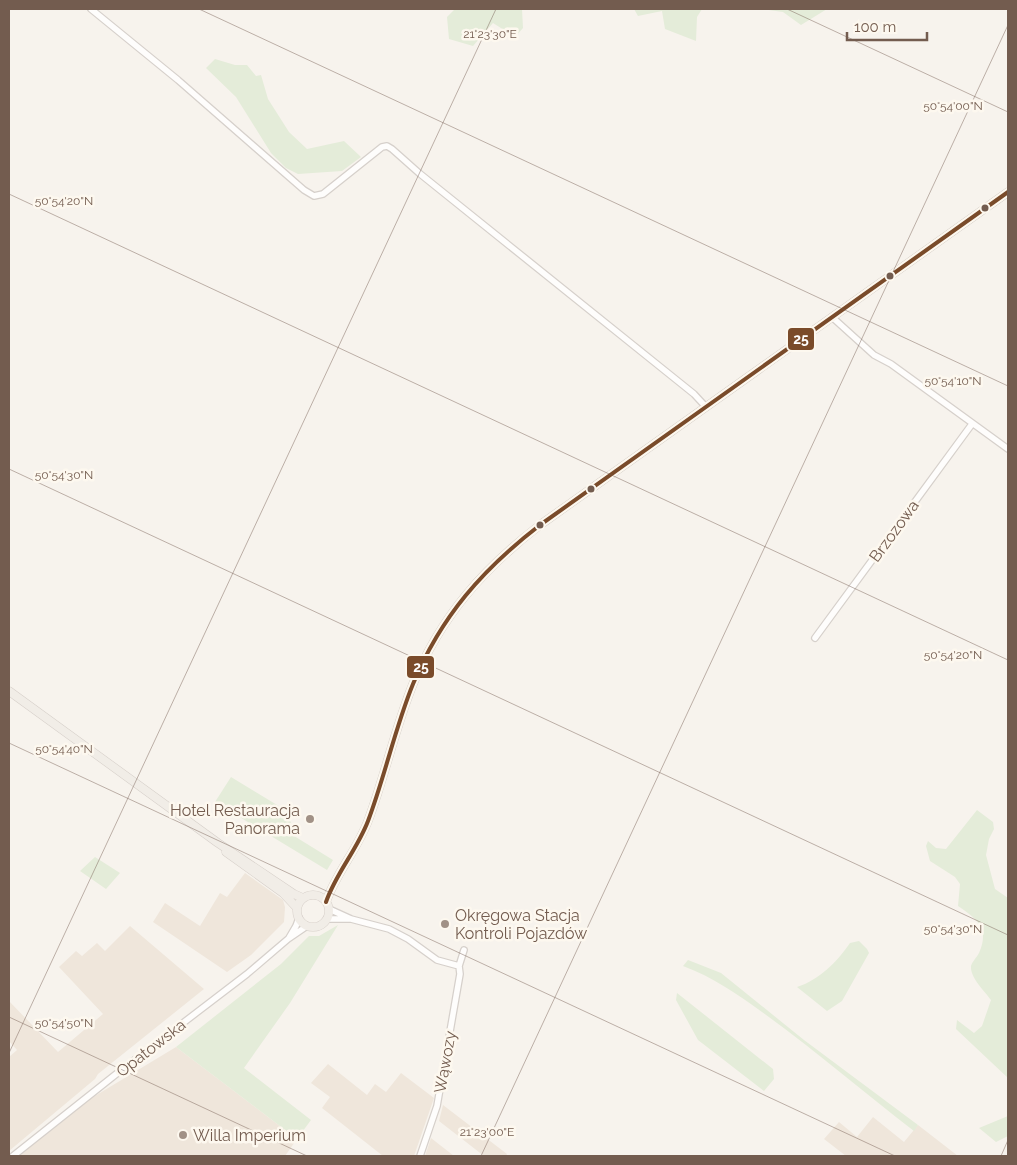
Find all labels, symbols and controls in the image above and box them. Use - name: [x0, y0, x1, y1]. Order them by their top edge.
- scale bar: [847, 10, 927, 42]
- text: 100 m: [854, 18, 896, 36]
- text: 21°23'30"E: [463, 27, 517, 41]
- text: 50°54'00"N: [923, 99, 983, 113]
- text: 50°54'20"N: [35, 194, 93, 208]
- unlabelled marker: [980, 203, 990, 213]
- unlabelled marker: [885, 271, 895, 281]
- line badge: 25: [787, 327, 815, 351]
- text: 25: [793, 331, 809, 347]
- text: 50°54'10"N: [924, 374, 982, 388]
- text: 50°54'30"N: [35, 468, 93, 482]
- unlabelled marker: [586, 484, 596, 494]
- street label: Brzozowa: [865, 496, 923, 566]
- unlabelled marker: [535, 520, 545, 530]
- text: 50°54'20"N: [924, 648, 982, 662]
- line badge: 25: [406, 655, 435, 679]
- text: 25: [413, 659, 429, 675]
- text: 50°54'40"N: [35, 742, 93, 756]
- place label: Hotel Restauracja Panorama: [170, 801, 300, 838]
- marker: Hotel Restauracja Panorama: [304, 813, 316, 825]
- place label: Okręgowa Stacja Kontroli Pojazdów: [455, 906, 587, 943]
- marker: Okręgowa Stacja Kontroli Pojazdów: [439, 918, 451, 930]
- text: 50°54'30"N: [924, 922, 982, 936]
- street label: Opatowska: [113, 1015, 189, 1081]
- text: 50°54'50"N: [35, 1016, 93, 1030]
- street label: Wąwozy: [430, 1029, 460, 1095]
- text: 21°23'00"E: [460, 1125, 514, 1139]
- place label: Willa Imperium: [193, 1126, 306, 1145]
- marker: Willa Imperium: [177, 1129, 189, 1141]

